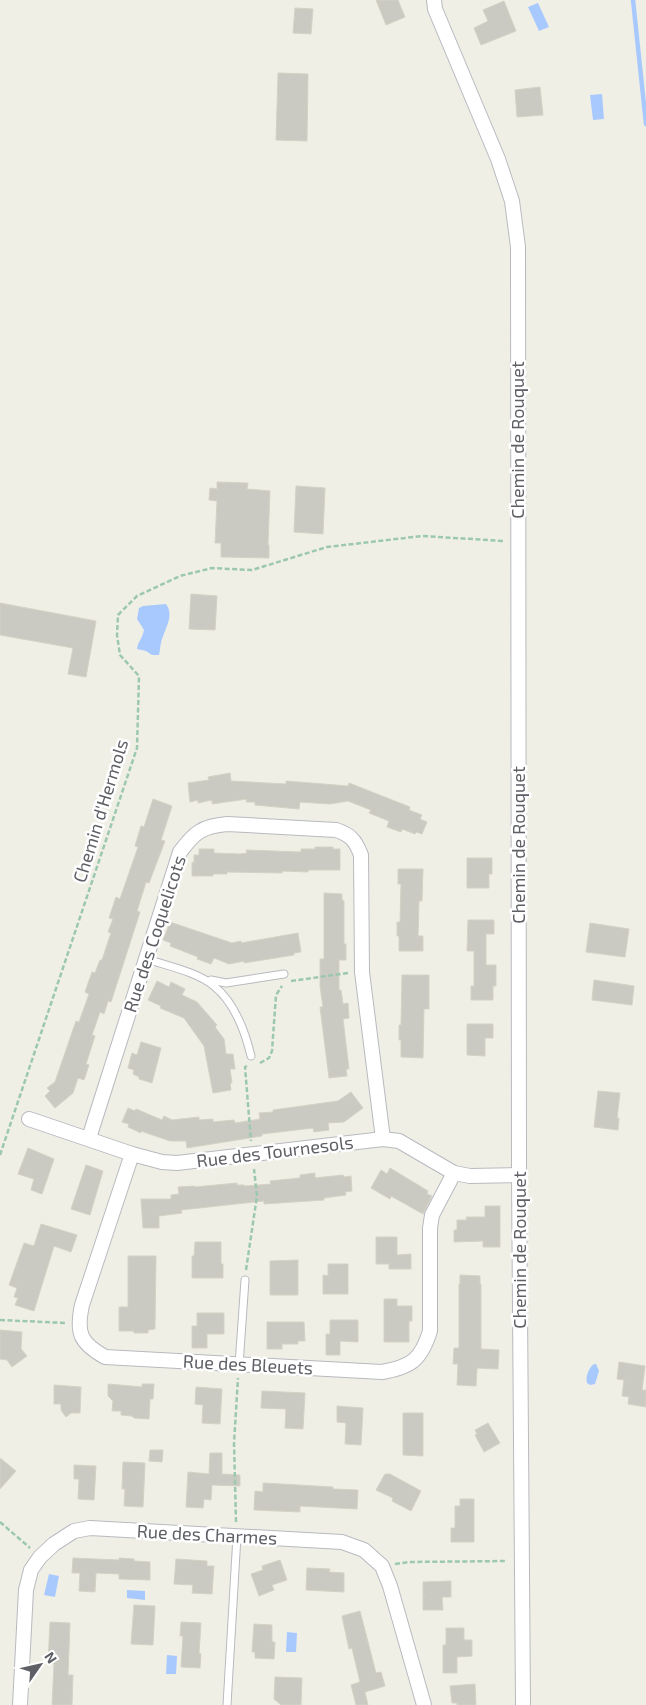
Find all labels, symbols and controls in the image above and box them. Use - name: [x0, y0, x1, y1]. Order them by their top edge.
- street label: Chemin de Rouquet: [506, 361, 528, 519]
- street label: Chemin d'Hermols: [68, 736, 132, 885]
- street label: Chemin de Rouquet: [507, 766, 529, 924]
- street label: Rue des Coquelicots: [118, 853, 190, 1015]
- street label: Rue des Tournesols: [195, 1130, 355, 1172]
- street label: Chemin de Rouquet: [508, 1171, 530, 1329]
- street label: Rue des Bleuets: [182, 1350, 314, 1378]
- street label: Rue des Charmes: [136, 1519, 278, 1549]
- north arrow: [15, 1640, 65, 1690]
- text: N: [41, 1649, 61, 1666]

